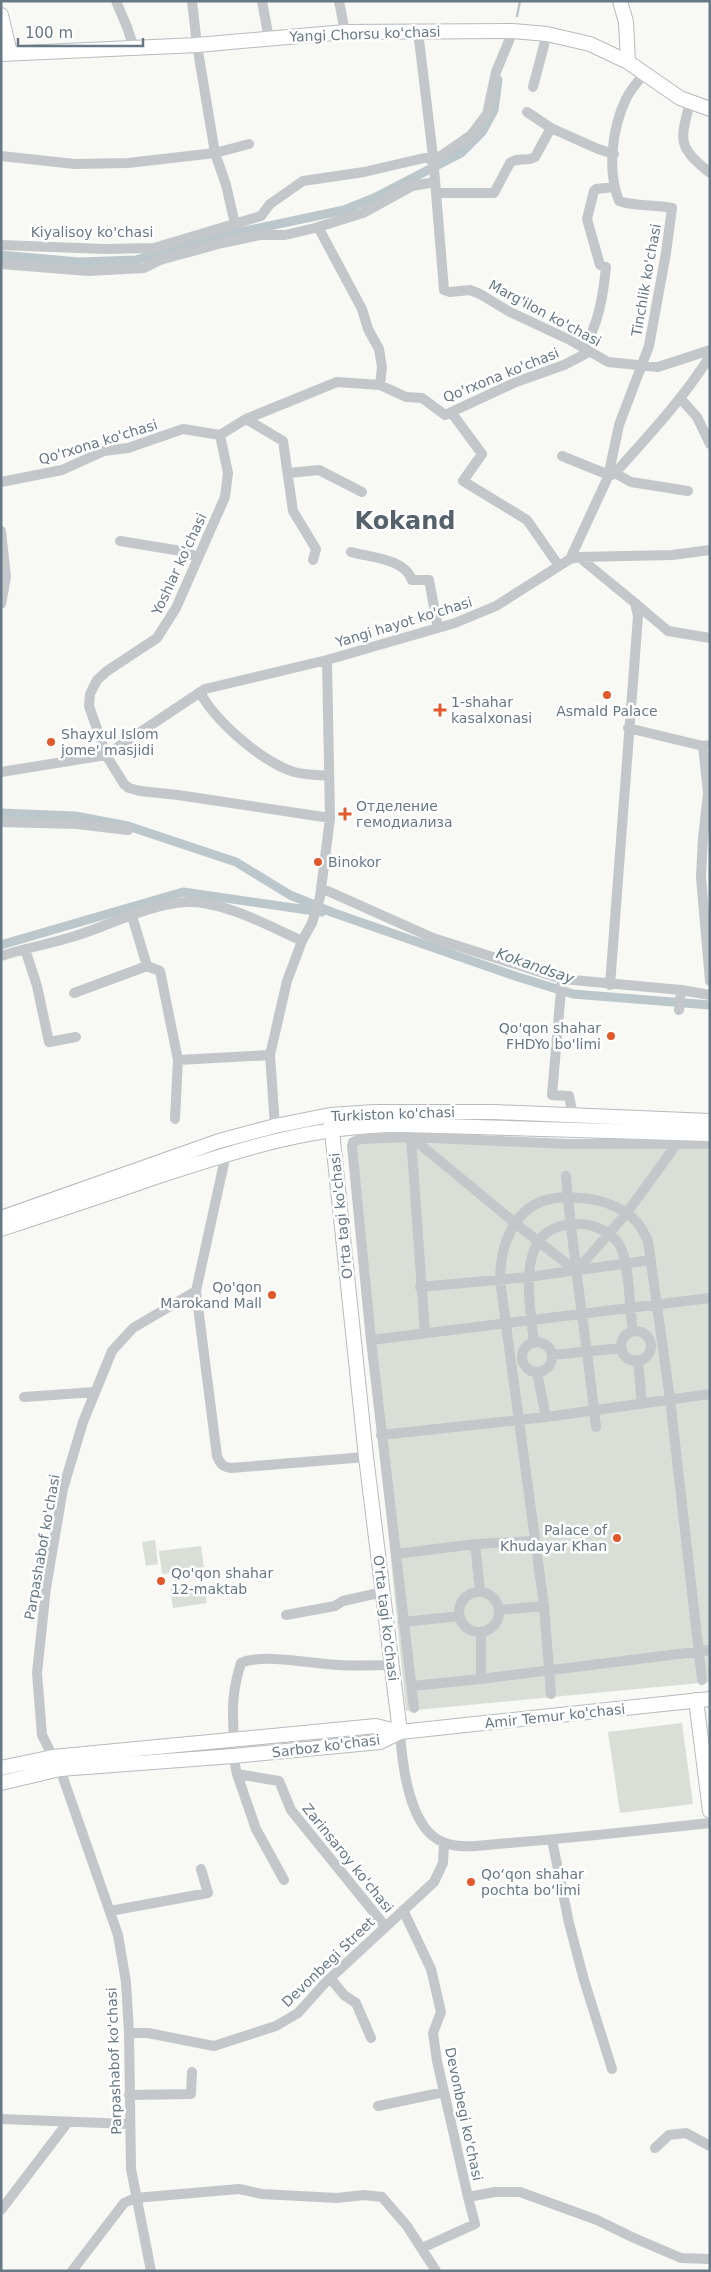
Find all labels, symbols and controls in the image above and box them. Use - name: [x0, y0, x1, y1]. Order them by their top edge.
- scale bar: [18, 15, 142, 47]
- street label: Yangi Chorsu ko'chasi: [288, 23, 441, 45]
- text: 100 m: [25, 24, 73, 42]
- street label: Tinchlik ko'chasi: [628, 222, 664, 339]
- street label: Kiyalisoy ko'chasi: [31, 224, 153, 240]
- street label: Marg'ilon ko'chasi: [486, 277, 604, 349]
- street label: Qo'rxona ko'chasi: [441, 344, 561, 406]
- street label: Qo'rxona ko'chasi: [37, 416, 159, 468]
- district label: Kokand: [354, 507, 456, 535]
- street label: Yoshlar ko'chasi: [148, 511, 210, 618]
- street label: Yangi hayot ko'chasi: [333, 594, 474, 651]
- marker: Asmald Palace: [601, 689, 613, 701]
- place label: 1-shahar kasalxonasi: [451, 694, 532, 726]
- marker: 1-shahar kasalxonasi: [433, 703, 447, 717]
- place label: Asmald Palace: [556, 703, 658, 719]
- place label: Shayxul Islom jome' masjidi: [60, 726, 159, 758]
- marker: Shayxul Islom jome' masjidi: [45, 736, 57, 748]
- place label: Отделение гемодиализа: [356, 798, 453, 830]
- marker: Отделение гемодиализа: [338, 807, 352, 821]
- place label: Binokor: [328, 854, 381, 870]
- marker: Binokor: [312, 856, 324, 868]
- water label: Kokandsay: [494, 944, 577, 988]
- place label: Qo'qon shahar FHDYo bo'limi: [499, 1020, 601, 1052]
- marker: Qo'qon shahar FHDYo bo'limi: [605, 1030, 617, 1042]
- street label: Turkiston ko'chasi: [330, 1104, 455, 1124]
- street label: O'rta tagi ko'chasi: [326, 1152, 356, 1280]
- place label: Qo'qon Marokand Mall: [160, 1279, 262, 1311]
- marker: Qo'qon Marokand Mall: [266, 1289, 278, 1301]
- street label: Parpashabof ko'chasi: [21, 1473, 63, 1621]
- place label: Palace of Khudayar Khan: [500, 1522, 608, 1554]
- marker: Palace of Khudayar Khan: [611, 1532, 623, 1544]
- street label: O'rta tagi ko'chasi: [370, 1554, 402, 1682]
- place label: Qo'qon shahar 12-maktab: [171, 1565, 273, 1597]
- marker: Qo'qon shahar 12-maktab: [155, 1575, 167, 1587]
- street label: Amir Temur ko'chasi: [484, 1701, 626, 1731]
- street label: Sarboz ko'chasi: [271, 1731, 381, 1761]
- street label: Zarinsaroy ko'chasi: [299, 1800, 397, 1916]
- place label: Qo‘qon shahar pochta bo‘limi: [481, 1866, 584, 1898]
- marker: Qo‘qon shahar pochta bo‘limi: [465, 1876, 477, 1888]
- street label: Devonbegi Street: [278, 1913, 378, 2010]
- street label: Parpashabof ko'chasi: [103, 1987, 125, 2135]
- street label: Devonbegi ko'chasi: [442, 2046, 486, 2182]

